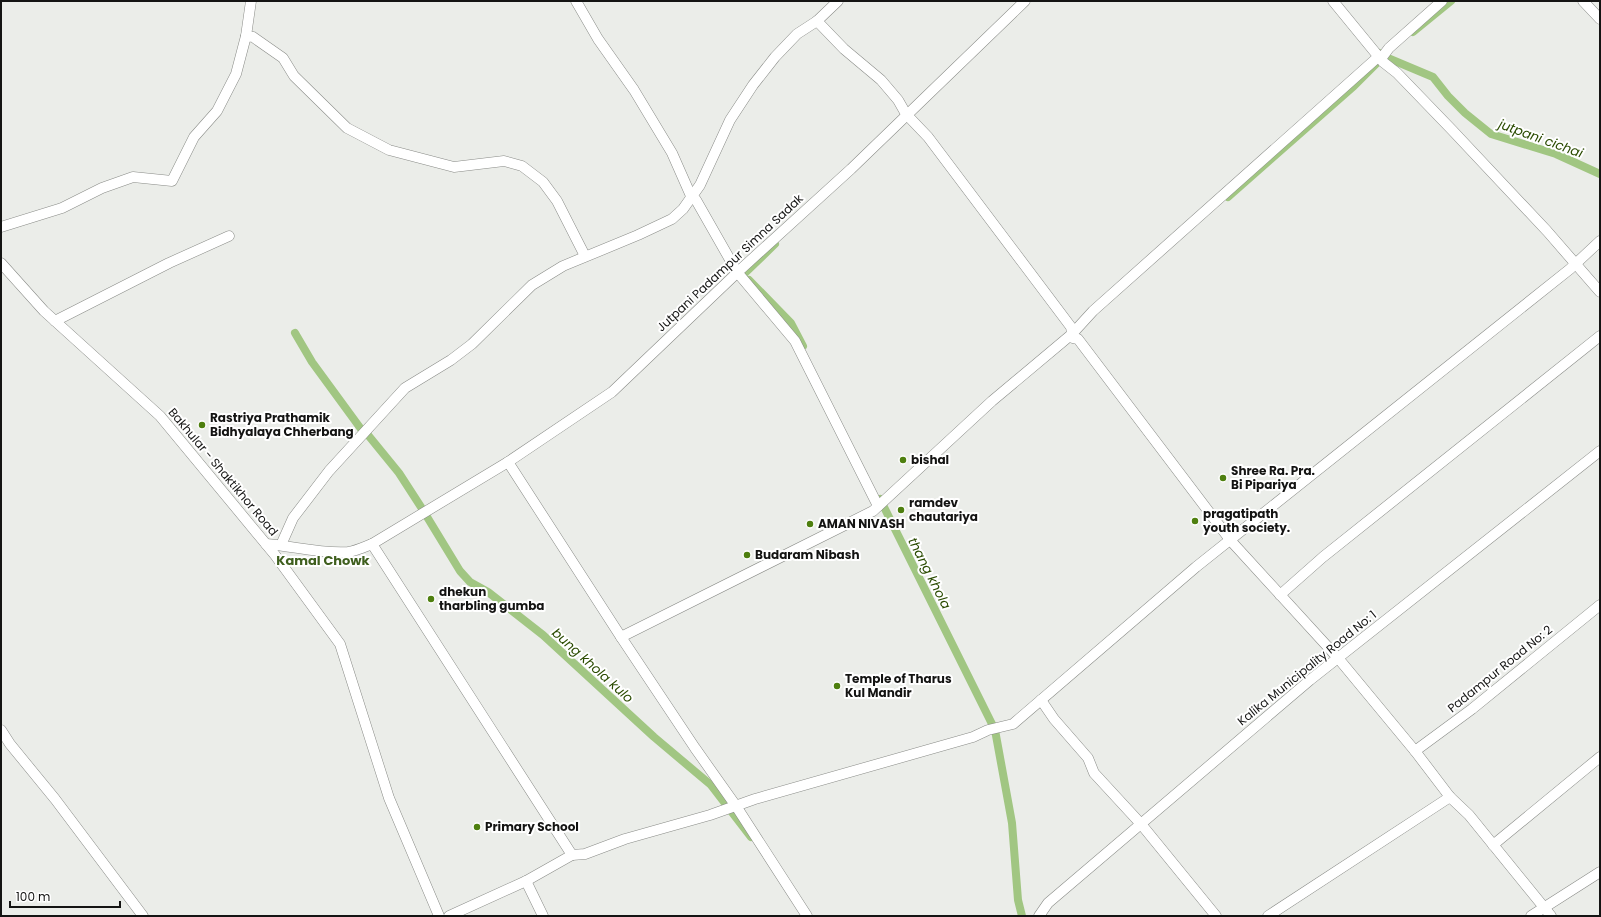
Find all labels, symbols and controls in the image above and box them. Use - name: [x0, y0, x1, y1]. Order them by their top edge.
- water label: jutpani cichai: [1494, 114, 1586, 163]
- street label: Jutpani Padampur Simna Sadak: [653, 190, 807, 335]
- street label: Bakhular - Shaktikhor Road: [165, 404, 282, 539]
- place label: Rastriya Prathamik Bidhyalaya Chherbang: [210, 409, 354, 440]
- marker: Rastriya Prathamik Bidhyalaya Chherbang: [197, 420, 207, 430]
- place label: bishal: [911, 451, 949, 468]
- marker: bishal: [898, 455, 908, 465]
- place label: Shree Ra. Pra. Bi Pipariya: [1231, 462, 1315, 493]
- marker: Shree Ra. Pra. Bi Pipariya: [1218, 473, 1228, 483]
- place label: ramdev chautariya: [909, 494, 978, 525]
- marker: ramdev chautariya: [896, 505, 906, 515]
- place label: pragatipath youth society.: [1202, 505, 1290, 536]
- place label: AMAN NIVASH: [818, 515, 905, 532]
- marker: pragatipath youth society.: [1190, 516, 1200, 526]
- marker: AMAN NIVASH: [805, 519, 815, 529]
- water label: thang khola: [903, 534, 956, 613]
- place label: Budaram Nibash: [755, 546, 859, 563]
- marker: Budaram Nibash: [742, 550, 752, 560]
- district label: Kamal Chowk: [276, 551, 370, 570]
- place label: dhekun tharbling gumba: [439, 583, 545, 614]
- marker: dhekun tharbling gumba: [426, 594, 436, 604]
- street label: Kalika Municipality Road No: 1: [1234, 606, 1380, 729]
- street label: Padampur Road No: 2: [1444, 621, 1556, 716]
- water label: bung khola kulo: [548, 624, 638, 707]
- place label: Temple of Tharus Kul Mandir: [845, 670, 952, 701]
- marker: Temple of Tharus Kul Mandir: [832, 681, 842, 691]
- place label: Primary School: [485, 818, 579, 835]
- marker: Primary School: [472, 822, 482, 832]
- scale bar: [10, 883, 120, 909]
- text: 100 m: [16, 888, 50, 905]

